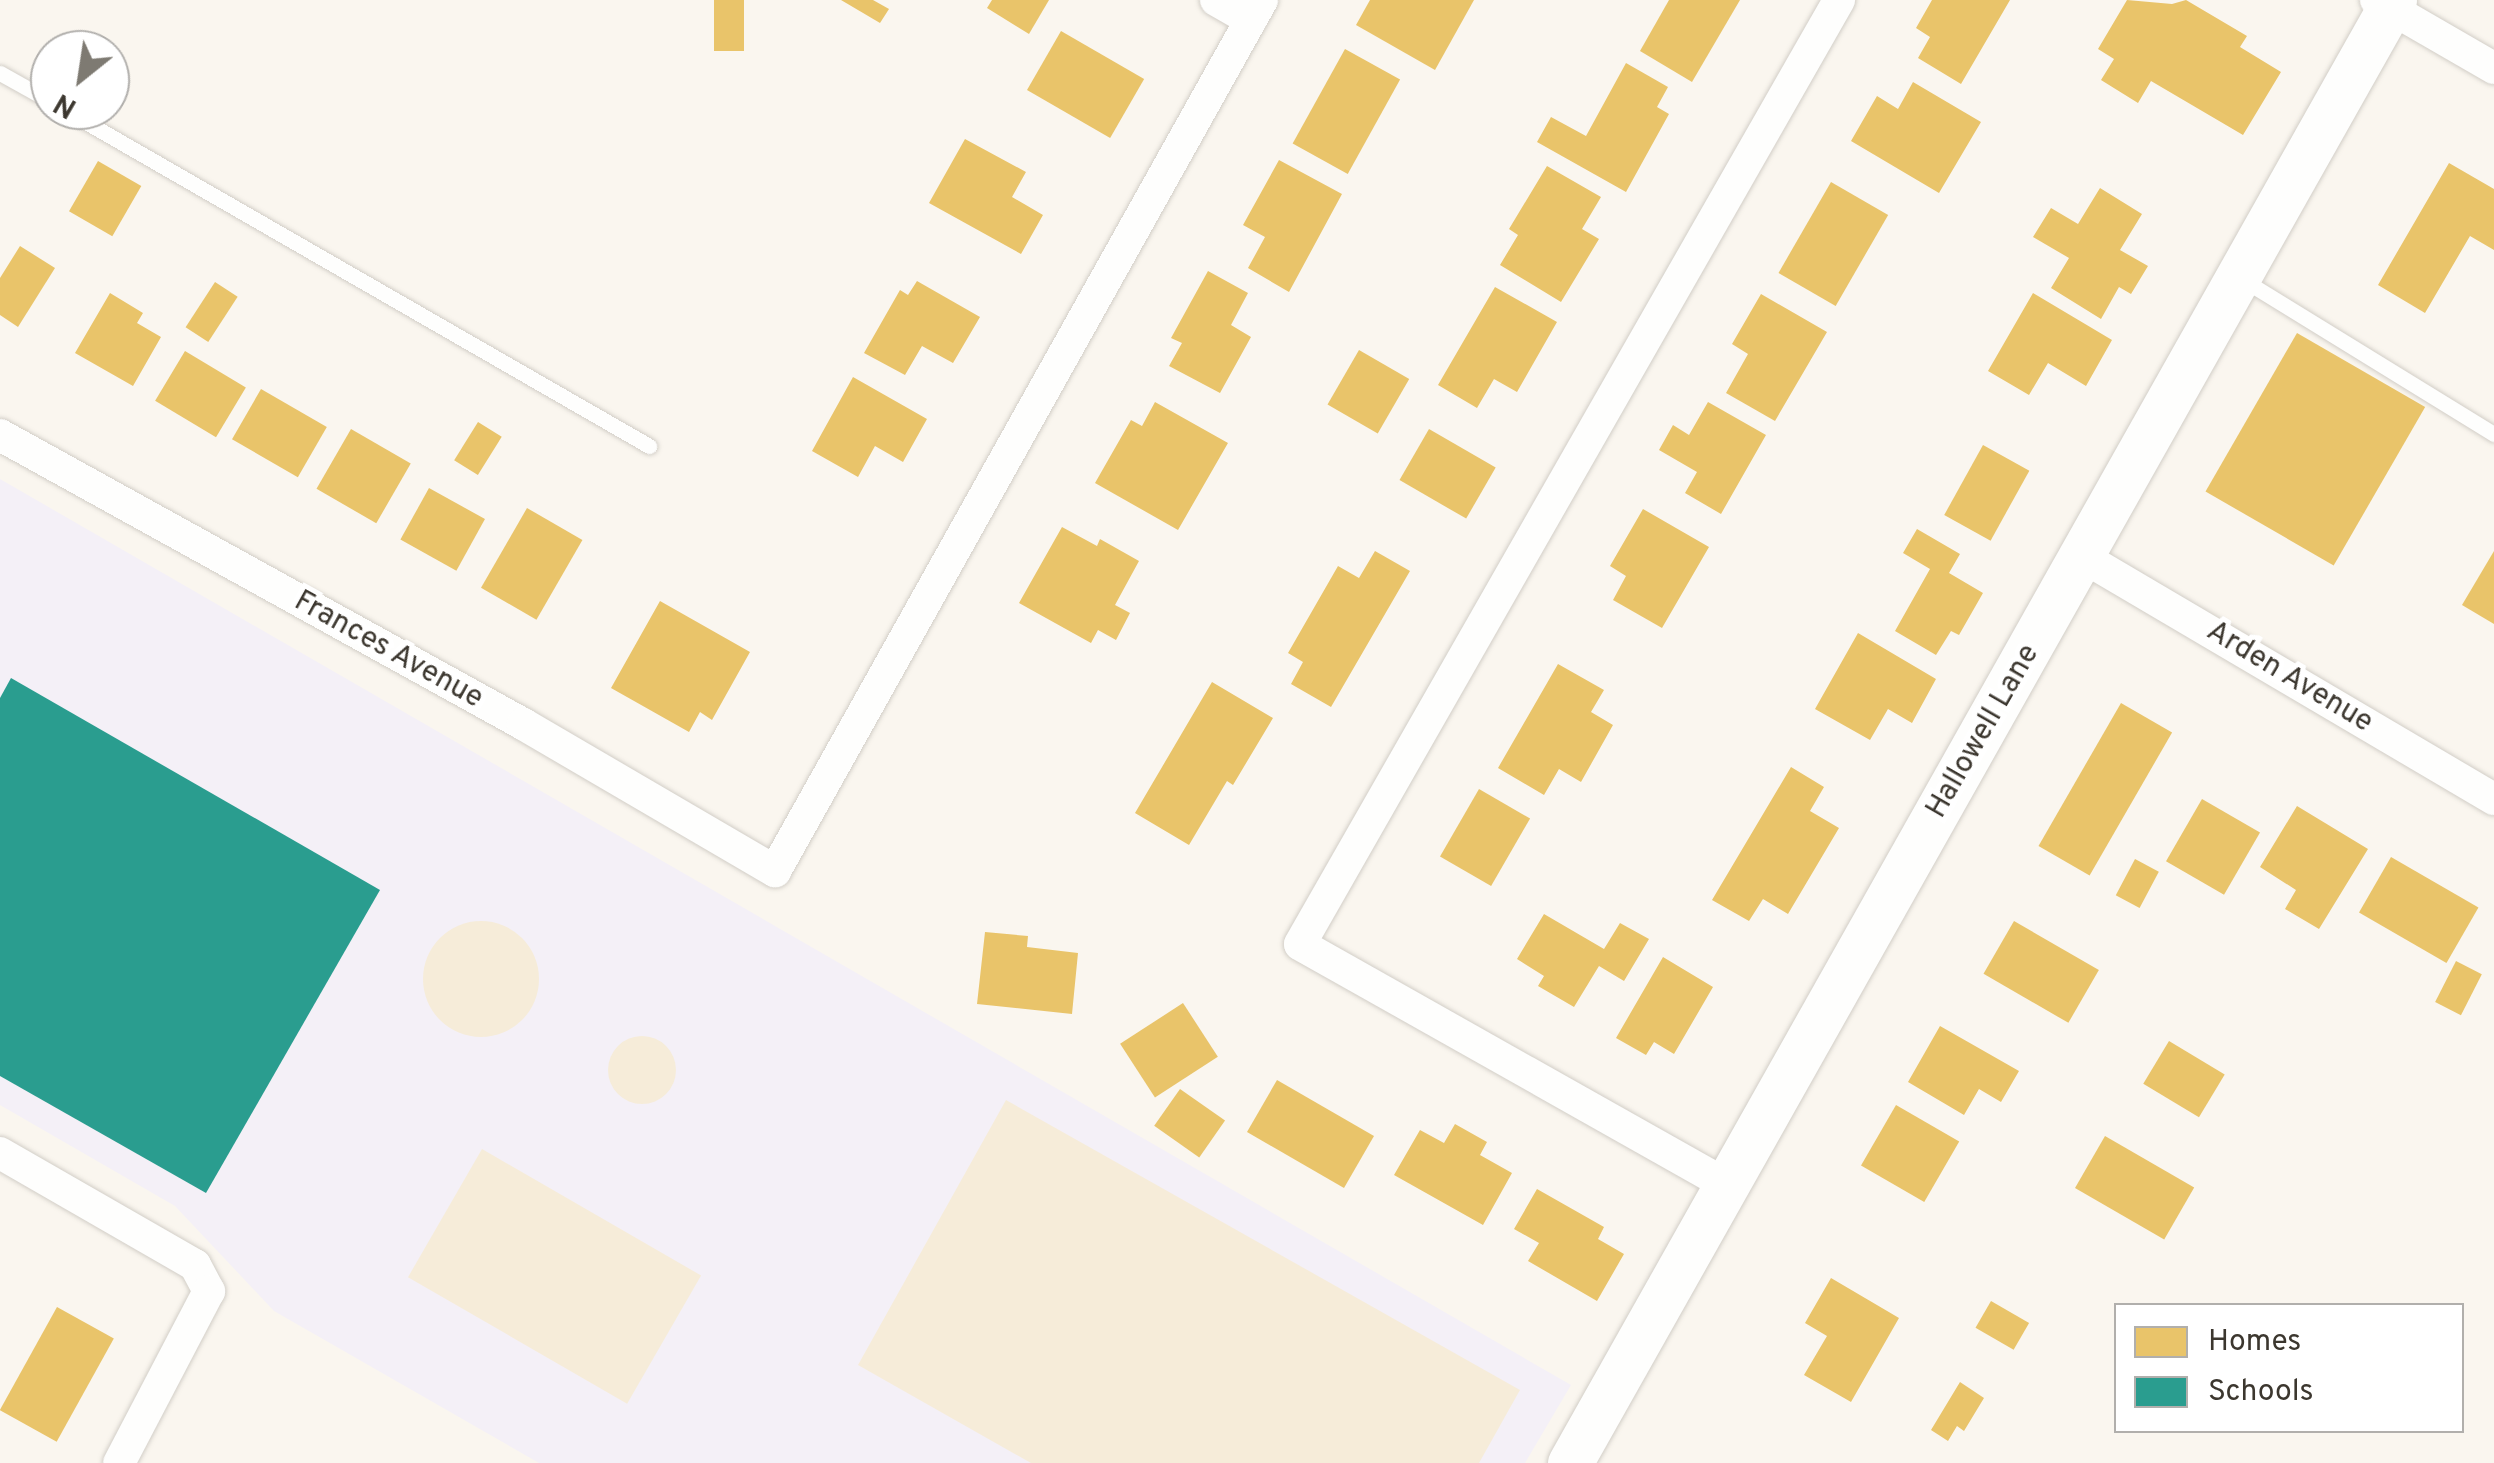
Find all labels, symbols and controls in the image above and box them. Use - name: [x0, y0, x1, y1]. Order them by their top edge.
- north arrow: [30, 30, 130, 130]
- text: N: [48, 84, 84, 125]
- street label: Frances Avenue: [287, 584, 489, 718]
- street label: Arden Avenue: [2199, 614, 2379, 742]
- street label: Hallowell Lane: [1920, 639, 2048, 825]
- legend: [2114, 1303, 2464, 1433]
- text: Homes: [2208, 1324, 2301, 1361]
- text: Schools: [2208, 1374, 2314, 1411]

